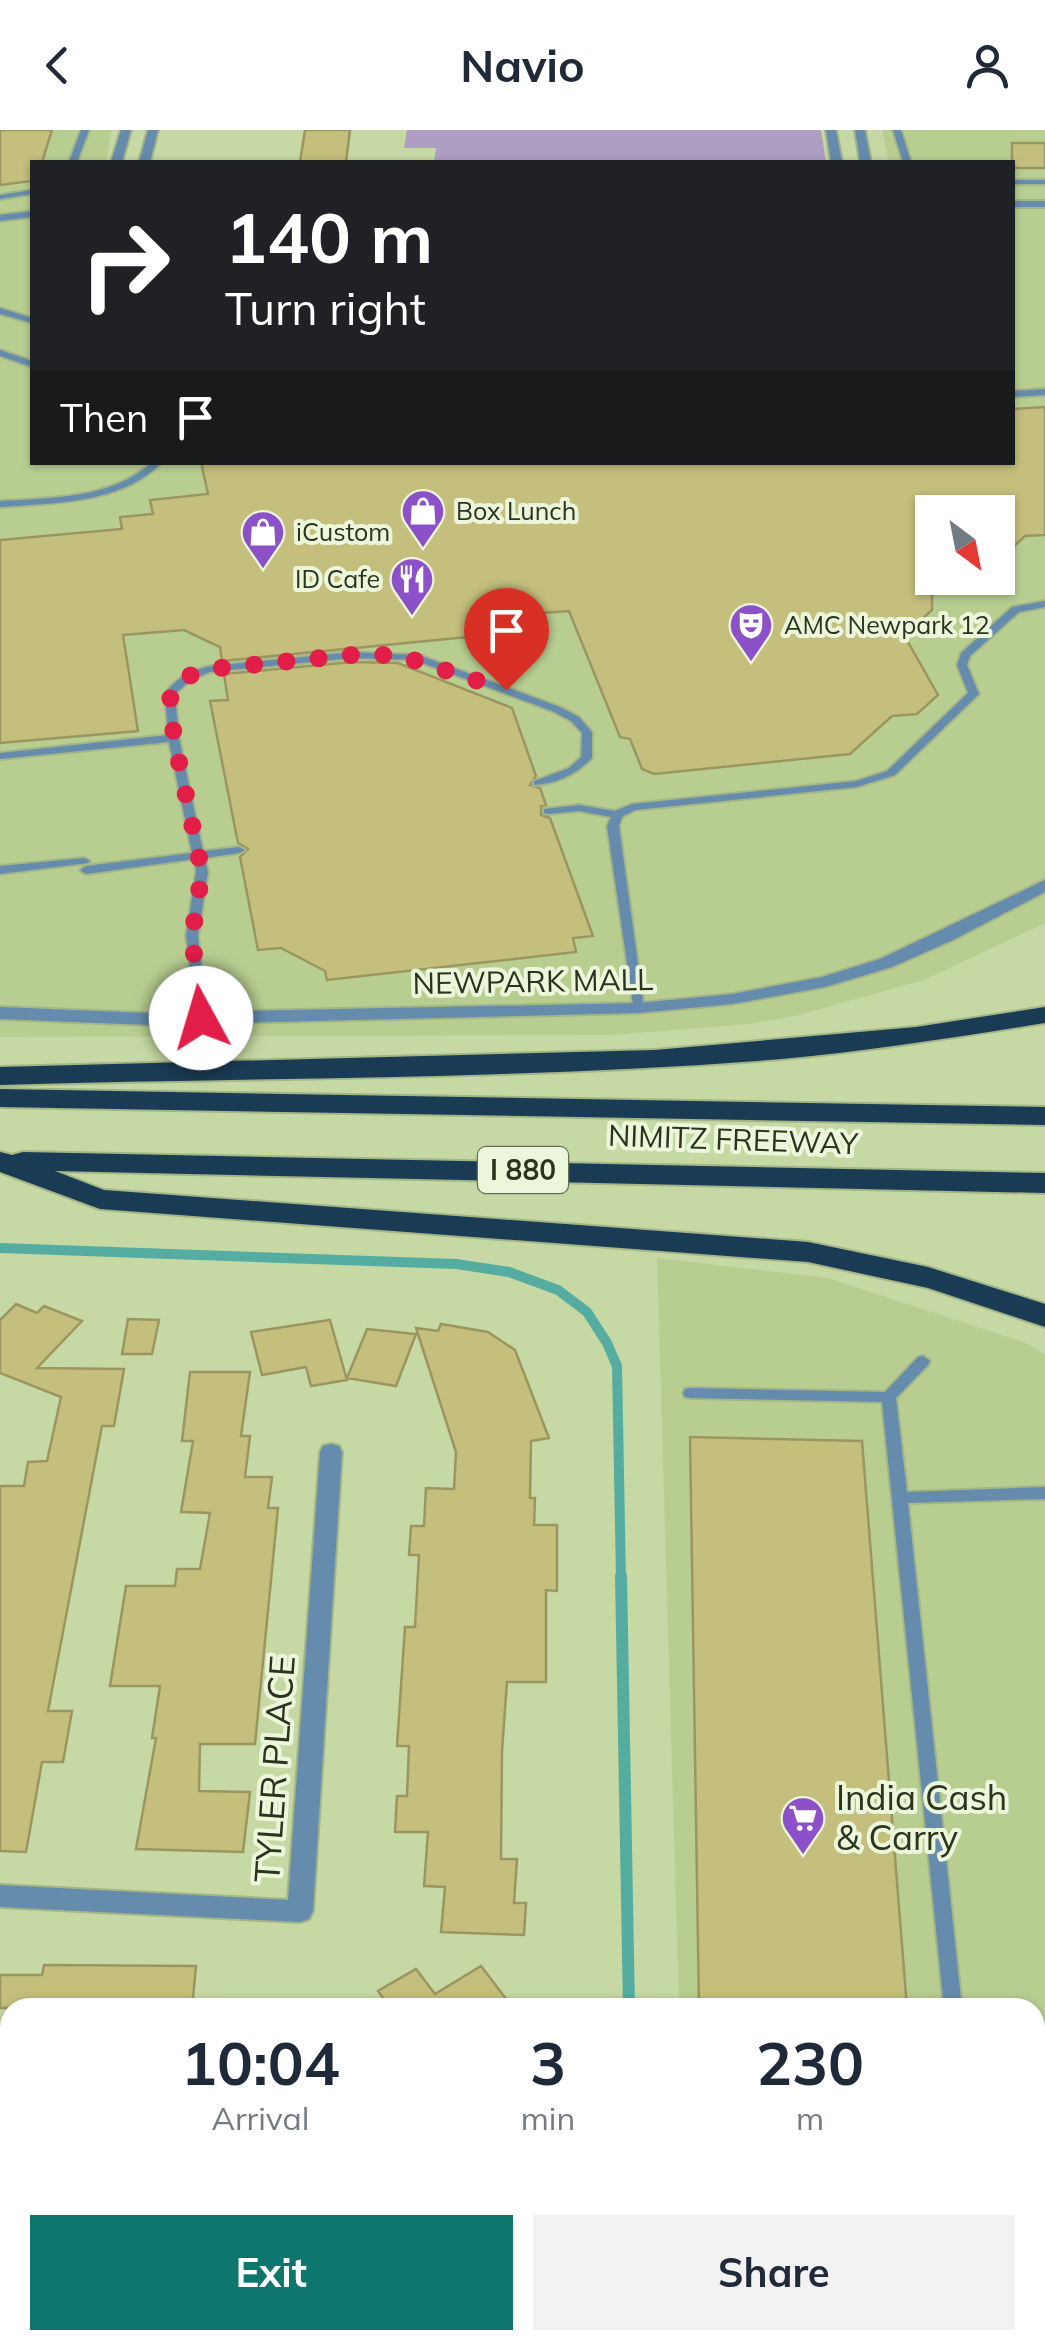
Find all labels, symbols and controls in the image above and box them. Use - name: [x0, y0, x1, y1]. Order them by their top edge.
- text: Navio: [460, 37, 585, 93]
- icon: back: [30, 38, 85, 93]
- icon: person: [960, 38, 1015, 93]
- text: 140 m: [225, 193, 433, 281]
- icon: right: [60, 200, 190, 330]
- text: Turn right: [225, 280, 426, 336]
- icon: arrive: [168, 390, 223, 445]
- text: Then: [60, 394, 148, 442]
- shop icon: Box Lunch: [400, 488, 446, 549]
- place label: Box Lunch: [456, 495, 576, 526]
- north arrow: [915, 495, 1015, 595]
- map controls: [915, 495, 1015, 595]
- shop icon: iCustom: [240, 509, 286, 570]
- place label: iCustom: [296, 516, 390, 547]
- restaurant icon: ID Cafe: [389, 556, 435, 617]
- place label: ID Cafe: [295, 563, 380, 594]
- pin: [464, 588, 549, 691]
- theatre icon: AMC Newpark 12: [728, 602, 774, 663]
- icon: arrive: [479, 603, 534, 658]
- place label: AMC Newpark 12: [784, 609, 990, 640]
- street label: NEWPARK MALL: [412, 960, 654, 1002]
- position arrow: [149, 966, 253, 1070]
- street label: NIMITZ FREEWAY: [607, 1116, 859, 1162]
- road number: I 880: [478, 1147, 568, 1193]
- street label: TYLER PLACE: [244, 1654, 304, 1884]
- place label: India Cash & Carry: [836, 1775, 1007, 1859]
- supermarket icon: India Cash & Carry: [780, 1795, 826, 1856]
- text: 10:04: [181, 2025, 340, 2100]
- text: 3: [530, 2025, 566, 2100]
- text: 230: [756, 2025, 864, 2100]
- text: Arrival: [211, 2098, 309, 2138]
- text: min: [521, 2098, 575, 2138]
- text: m: [796, 2098, 824, 2138]
- button: Exit: [30, 2215, 513, 2330]
- button: Share: [533, 2215, 1015, 2330]

